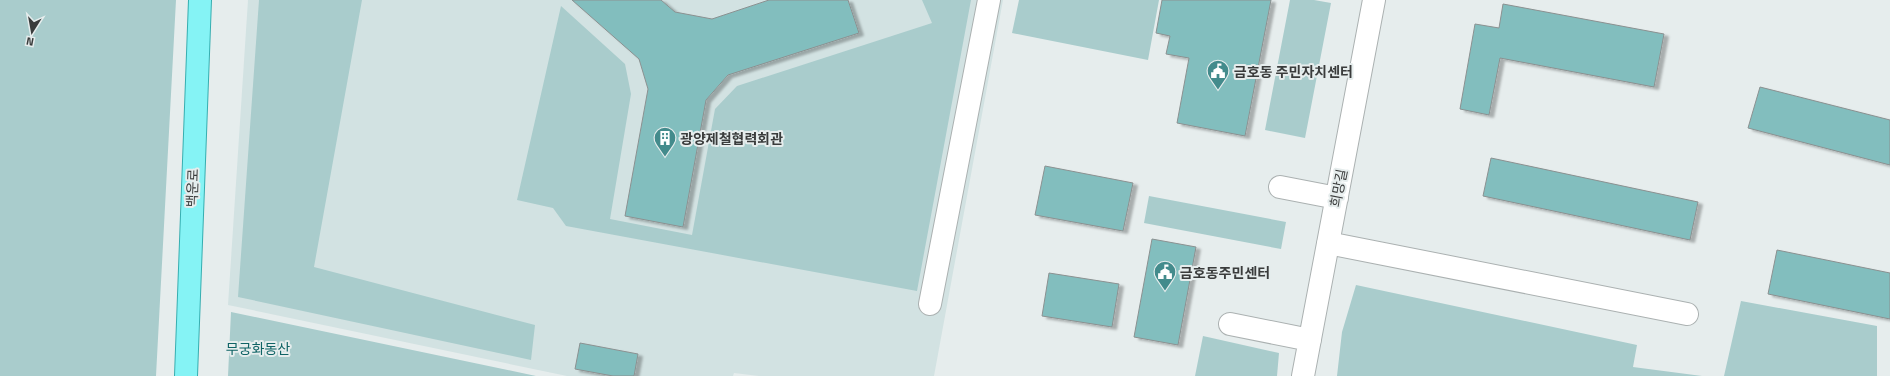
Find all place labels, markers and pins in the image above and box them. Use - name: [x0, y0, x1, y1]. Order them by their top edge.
- public building icon: 금호동 주민자치센터: [1205, 58, 1231, 91]
- place label: 금호동 주민자치센터: [1234, 61, 1353, 82]
- building icon: 광양제철협력회관: [652, 125, 678, 158]
- place label: 광양제철협력회관: [680, 128, 783, 149]
- public building icon: 금호동주민센터: [1152, 259, 1178, 292]
- place label: 금호동주민센터: [1180, 262, 1270, 283]

